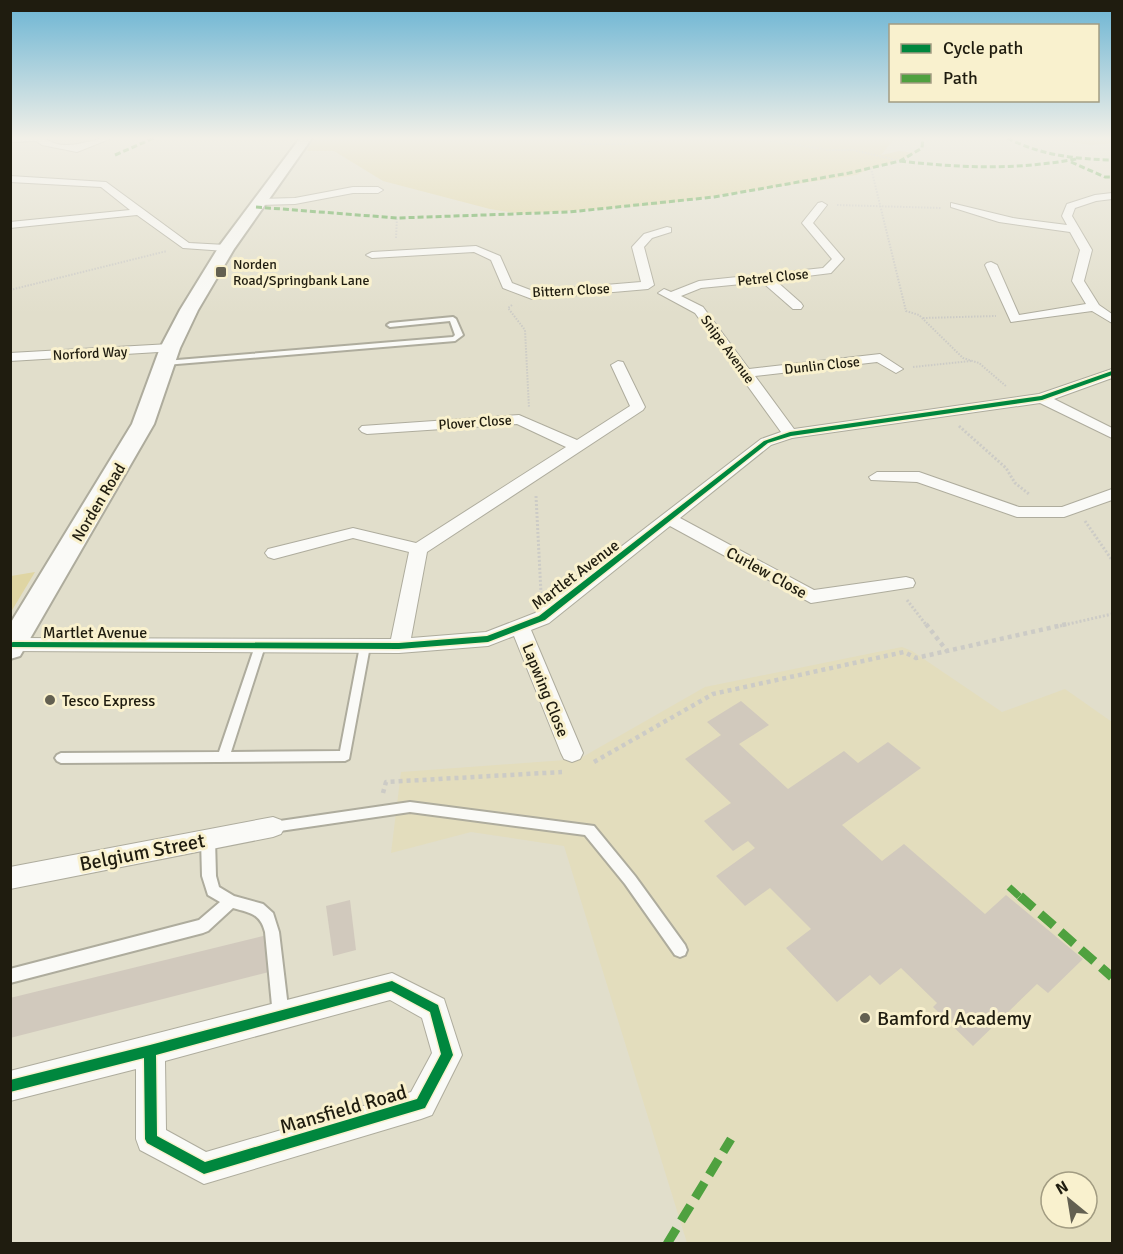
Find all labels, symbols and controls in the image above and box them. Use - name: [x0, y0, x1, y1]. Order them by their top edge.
- legend: [889, 24, 1099, 102]
- text: Cycle path: [943, 37, 1023, 59]
- text: Path: [943, 67, 978, 89]
- place label: Norden Road/Springbank Lane: [233, 256, 369, 289]
- marker: Norden Road/Springbank Lane: [214, 265, 228, 279]
- street label: Petrel Close: [737, 265, 809, 290]
- street label: Bittern Close: [532, 280, 610, 301]
- street label: Snipe Avenue: [697, 312, 758, 387]
- street label: Norford Way: [52, 343, 128, 364]
- street label: Dunlin Close: [783, 353, 861, 378]
- street label: Plover Close: [438, 411, 512, 434]
- street label: Norden Road: [68, 460, 130, 545]
- street label: Martlet Avenue: [528, 535, 623, 614]
- street label: Curlew Close: [723, 543, 810, 603]
- street label: Martlet Avenue: [43, 623, 147, 643]
- street label: Lapwing Close: [517, 641, 573, 740]
- place label: Tesco Express: [62, 691, 155, 711]
- marker: Tesco Express: [43, 693, 57, 707]
- street label: Belgium Street: [77, 828, 207, 877]
- place label: Bamford Academy: [877, 1006, 1032, 1031]
- marker: Bamford Academy: [858, 1011, 872, 1025]
- street label: Mansfield Road: [277, 1079, 410, 1140]
- north arrow: [1039, 1170, 1099, 1230]
- text: N: [1052, 1176, 1072, 1199]

